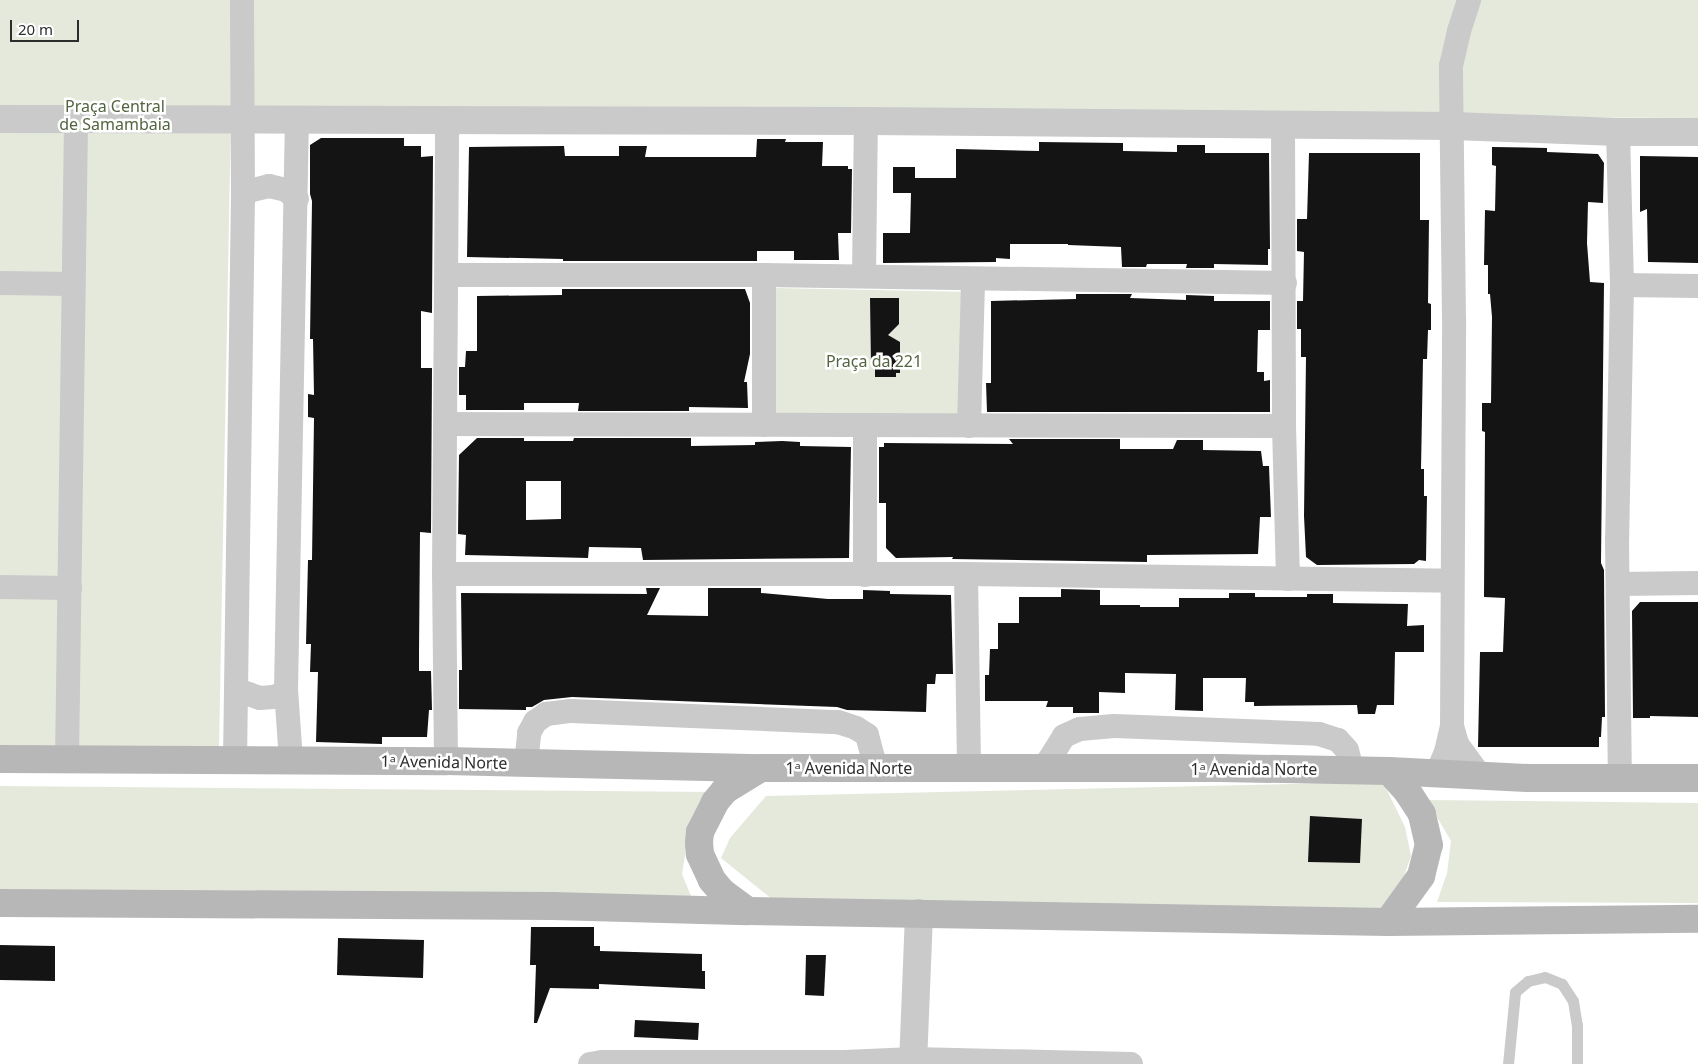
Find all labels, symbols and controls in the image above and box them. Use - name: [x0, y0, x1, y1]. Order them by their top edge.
- scale bar: [12, 10, 81, 42]
- text: 20 m: [18, 19, 53, 39]
- park label: Praça Central de Samambaia: [59, 96, 171, 134]
- park label: Praça da 221: [826, 351, 922, 371]
- street label: 1ᵃ Avenida Norte: [380, 751, 508, 773]
- street label: 1ᵃ Avenida Norte: [786, 758, 912, 778]
- street label: 1ᵃ Avenida Norte: [1191, 759, 1317, 779]

